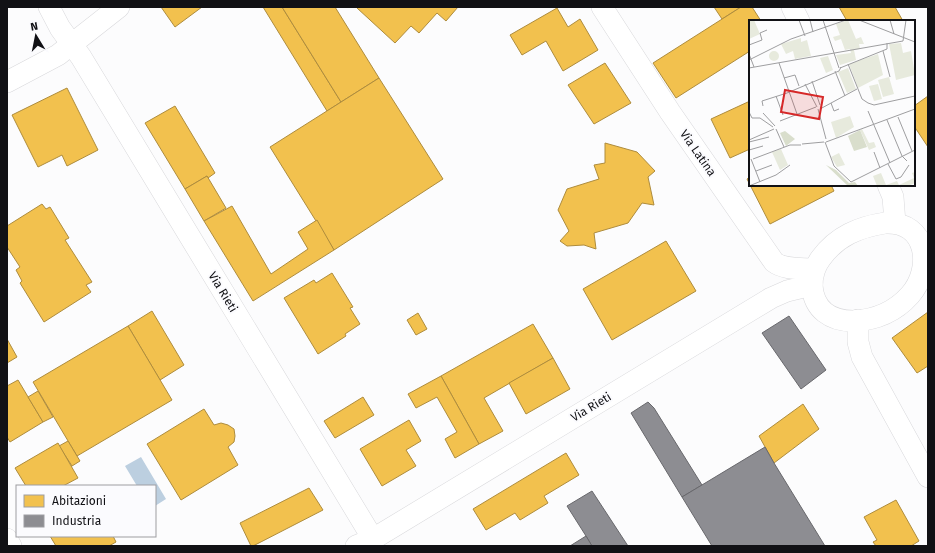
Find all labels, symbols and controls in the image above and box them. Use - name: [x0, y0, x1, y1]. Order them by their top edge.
- north arrow: [16, 16, 56, 56]
- text: N: [30, 20, 39, 34]
- inset map: [749, 20, 915, 186]
- street label: Via Latina: [677, 127, 719, 179]
- street label: Via Rieti: [205, 269, 241, 315]
- street label: Via Rieti: [568, 389, 614, 425]
- legend: [16, 485, 156, 537]
- text: Abitazioni: [52, 494, 106, 508]
- text: Industria: [52, 514, 101, 528]

